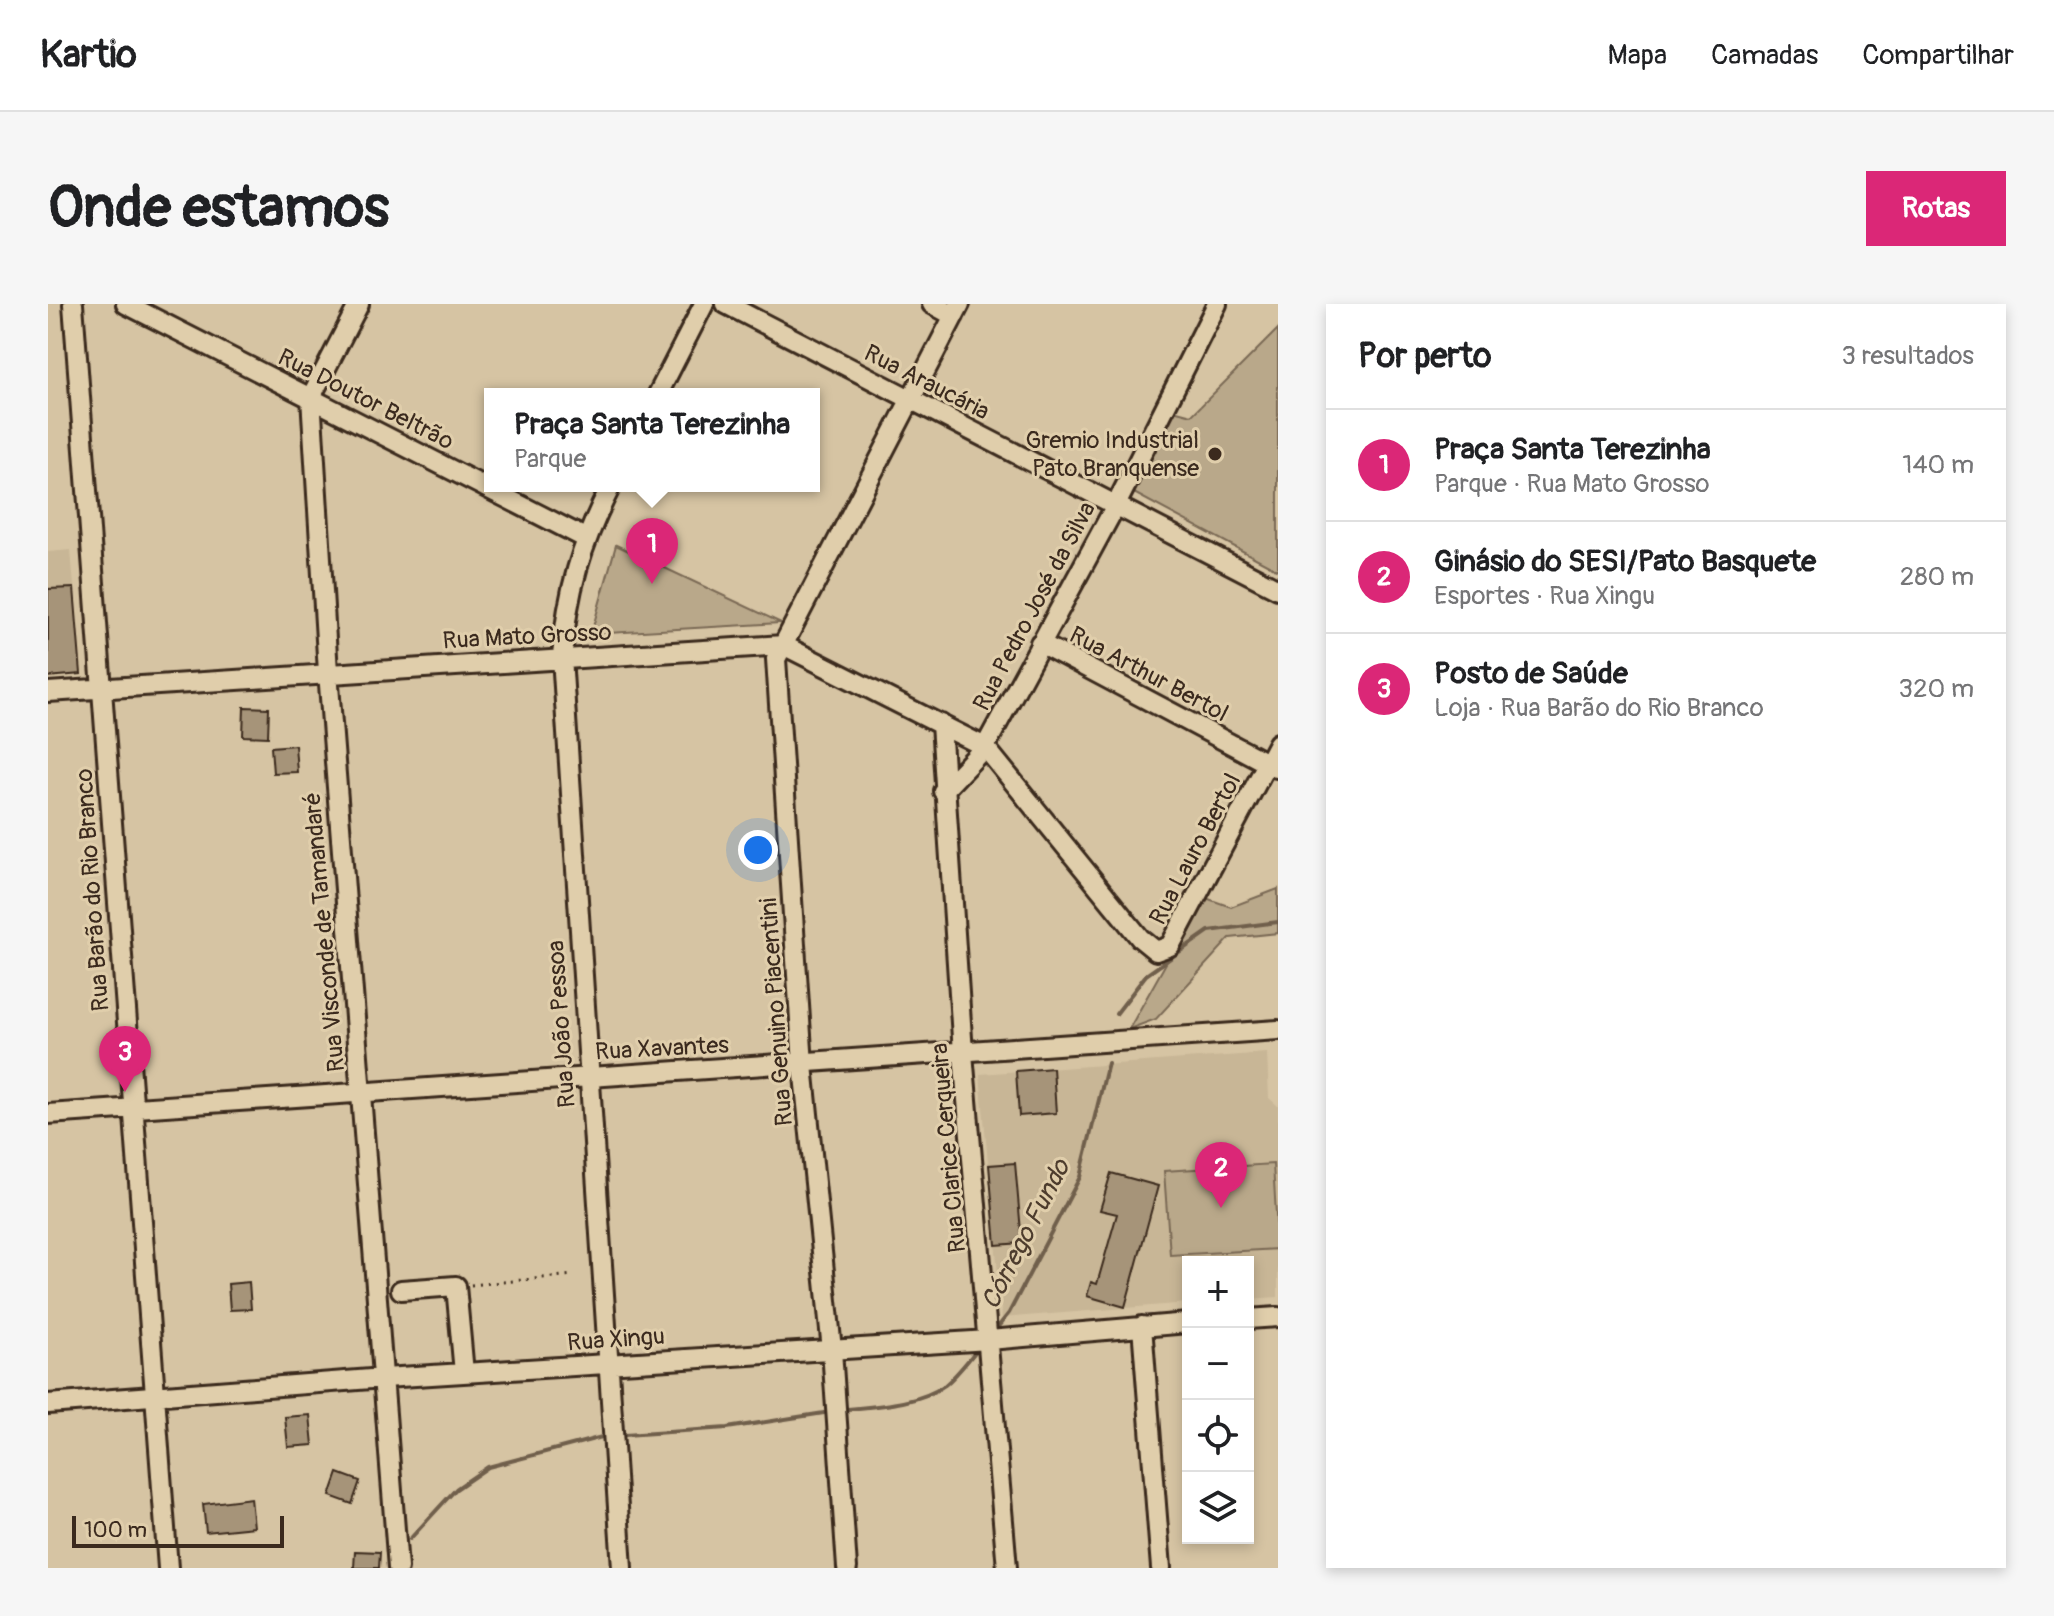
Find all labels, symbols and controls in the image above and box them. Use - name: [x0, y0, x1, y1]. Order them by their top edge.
- text: Kartio: [40, 31, 137, 79]
- text: Mapa: [1607, 38, 1667, 73]
- text: Camadas: [1711, 38, 1818, 73]
- text: Compartilhar: [1862, 38, 2014, 73]
- button: Rotas: [1866, 171, 2006, 246]
- text: Onde estamos: [48, 174, 389, 243]
- text: Por perto: [1358, 335, 1491, 378]
- street label: Rua Araucária: [859, 339, 994, 426]
- text: 3 resultados: [1842, 340, 1974, 372]
- street label: Rua Doutor Beltrão: [273, 343, 459, 456]
- popup: [484, 388, 820, 492]
- text: Praça Santa Terezinha: [514, 406, 790, 443]
- place label: Gremio Industrial Pato Branquense: [1025, 426, 1199, 483]
- text: Praça Santa Terezinha: [1434, 431, 1711, 468]
- text: Parque: [514, 443, 586, 475]
- marker: Gremio Industrial Pato Branquense: [1206, 445, 1224, 463]
- text: 1: [1379, 449, 1389, 481]
- text: 140 m: [1902, 449, 1974, 481]
- text: Parque · Rua Mato Grosso: [1434, 468, 1710, 500]
- street label: Rua Pedro José da Silva: [967, 497, 1102, 716]
- pin: 1: [626, 518, 678, 584]
- text: Ginásio do SESI/Pato Basquete: [1434, 543, 1816, 580]
- text: 2: [1377, 561, 1391, 593]
- text: 280 m: [1900, 561, 1974, 593]
- text: Esportes · Rua Xingu: [1434, 580, 1655, 612]
- street label: Rua Mato Grosso: [442, 618, 612, 655]
- street label: Rua Arthur Bertol: [1064, 620, 1233, 728]
- text: Posto de Saúde: [1434, 655, 1628, 692]
- text: 3: [1377, 673, 1391, 705]
- text: 320 m: [1898, 673, 1974, 705]
- text: Loja · Rua Barão do Rio Branco: [1434, 692, 1764, 724]
- street label: Rua Barão do Rio Branco: [70, 768, 115, 1012]
- street label: Rua Lauro Bertol: [1143, 769, 1247, 930]
- street label: Rua Visconde de Tamandaré: [298, 791, 351, 1073]
- your location: [738, 830, 778, 870]
- street label: Rua Genuino Piacentini: [754, 897, 799, 1127]
- street label: Rua João Pessoa: [541, 939, 582, 1109]
- pin: 3: [99, 1026, 151, 1092]
- street label: Rua Xavantes: [594, 1031, 730, 1066]
- street label: Rua Clarice Cerqueira: [925, 1042, 972, 1254]
- pin: 2: [1195, 1142, 1247, 1208]
- water label: Córrego Fundo: [975, 1153, 1078, 1315]
- map controls: [1182, 1256, 1254, 1544]
- button: +: [1182, 1256, 1254, 1328]
- street label: Rua Xingu: [566, 1322, 666, 1357]
- button: −: [1182, 1328, 1254, 1400]
- button: locate: [1182, 1400, 1254, 1472]
- button: layers: [1182, 1472, 1254, 1544]
- scale bar: [72, 1512, 284, 1548]
- text: 100 m: [84, 1516, 147, 1544]

